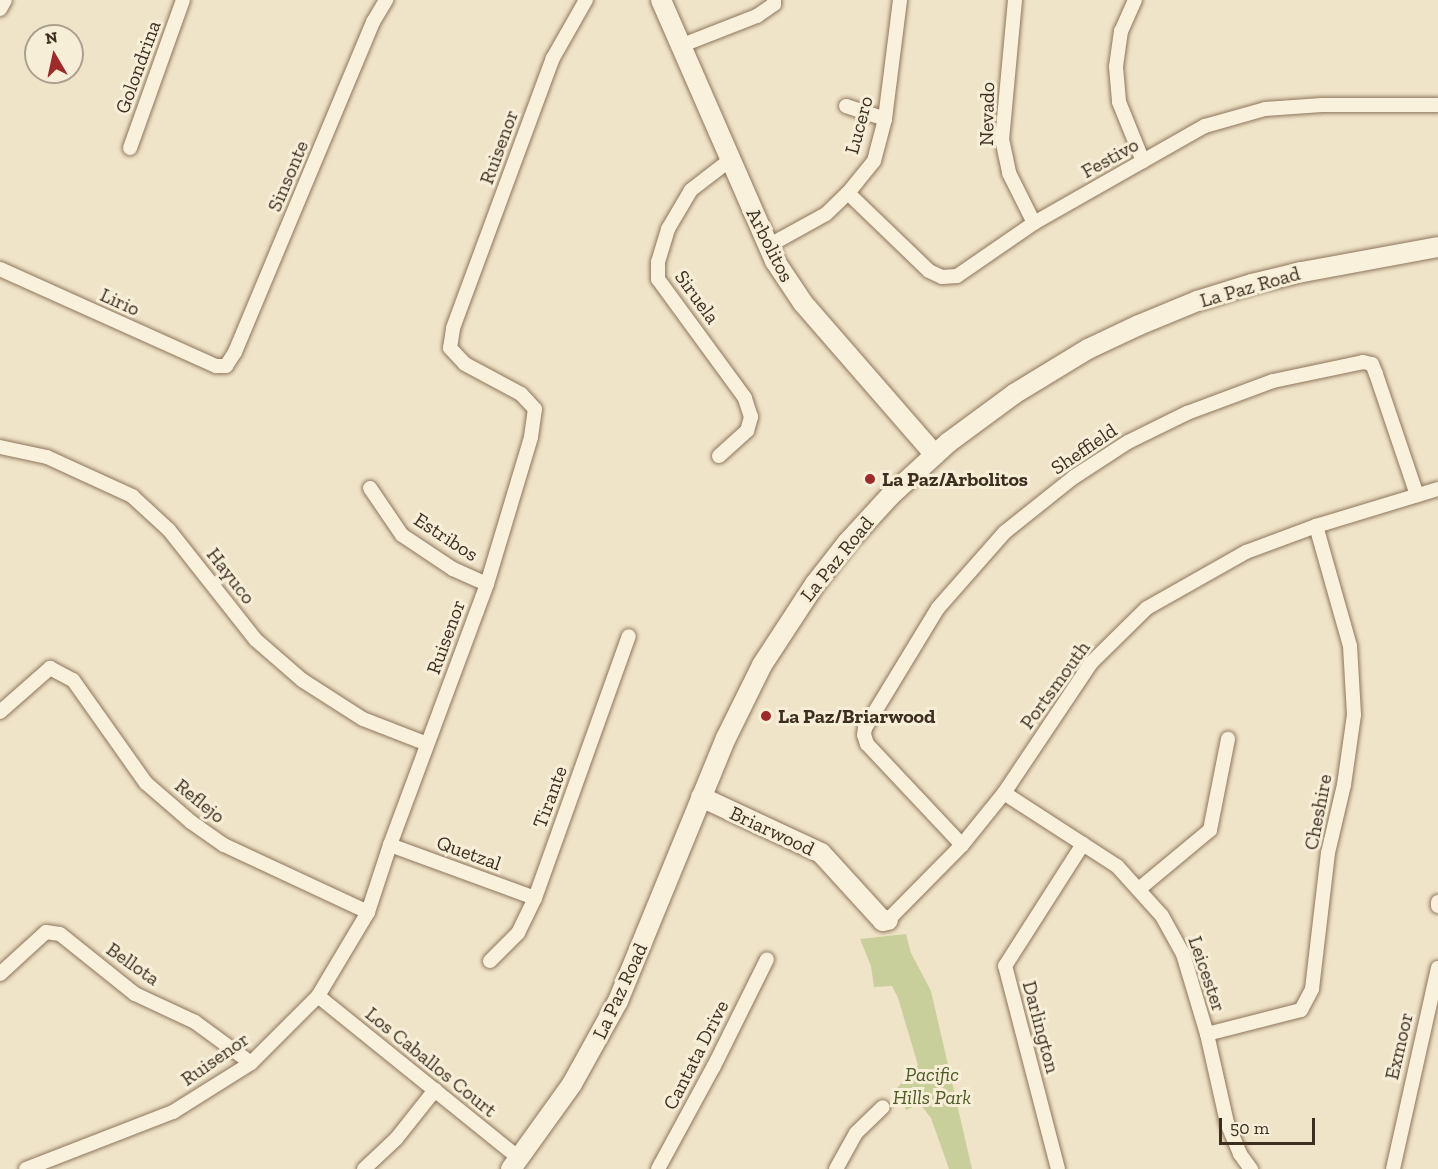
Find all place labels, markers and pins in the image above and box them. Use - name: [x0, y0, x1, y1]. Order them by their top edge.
- place label: La Paz/Arbolitos: [882, 467, 1028, 491]
- marker: La Paz/Arbolitos: [863, 472, 877, 486]
- place label: La Paz/Briarwood: [778, 704, 935, 728]
- marker: La Paz/Briarwood: [759, 709, 773, 723]

